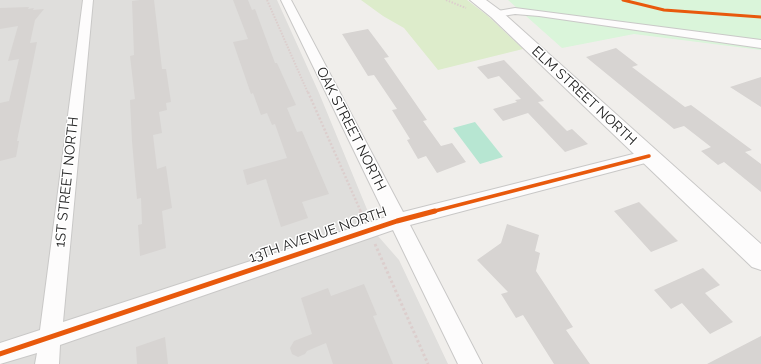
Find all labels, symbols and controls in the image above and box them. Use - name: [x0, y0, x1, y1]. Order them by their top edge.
- street label: ELM STREET NORTH: [528, 43, 640, 149]
- street label: OAK STREET NORTH: [312, 64, 390, 194]
- street label: 1ST STREET NORTH: [52, 116, 82, 248]
- street label: 13TH AVENUE NORTH: [247, 204, 389, 266]

